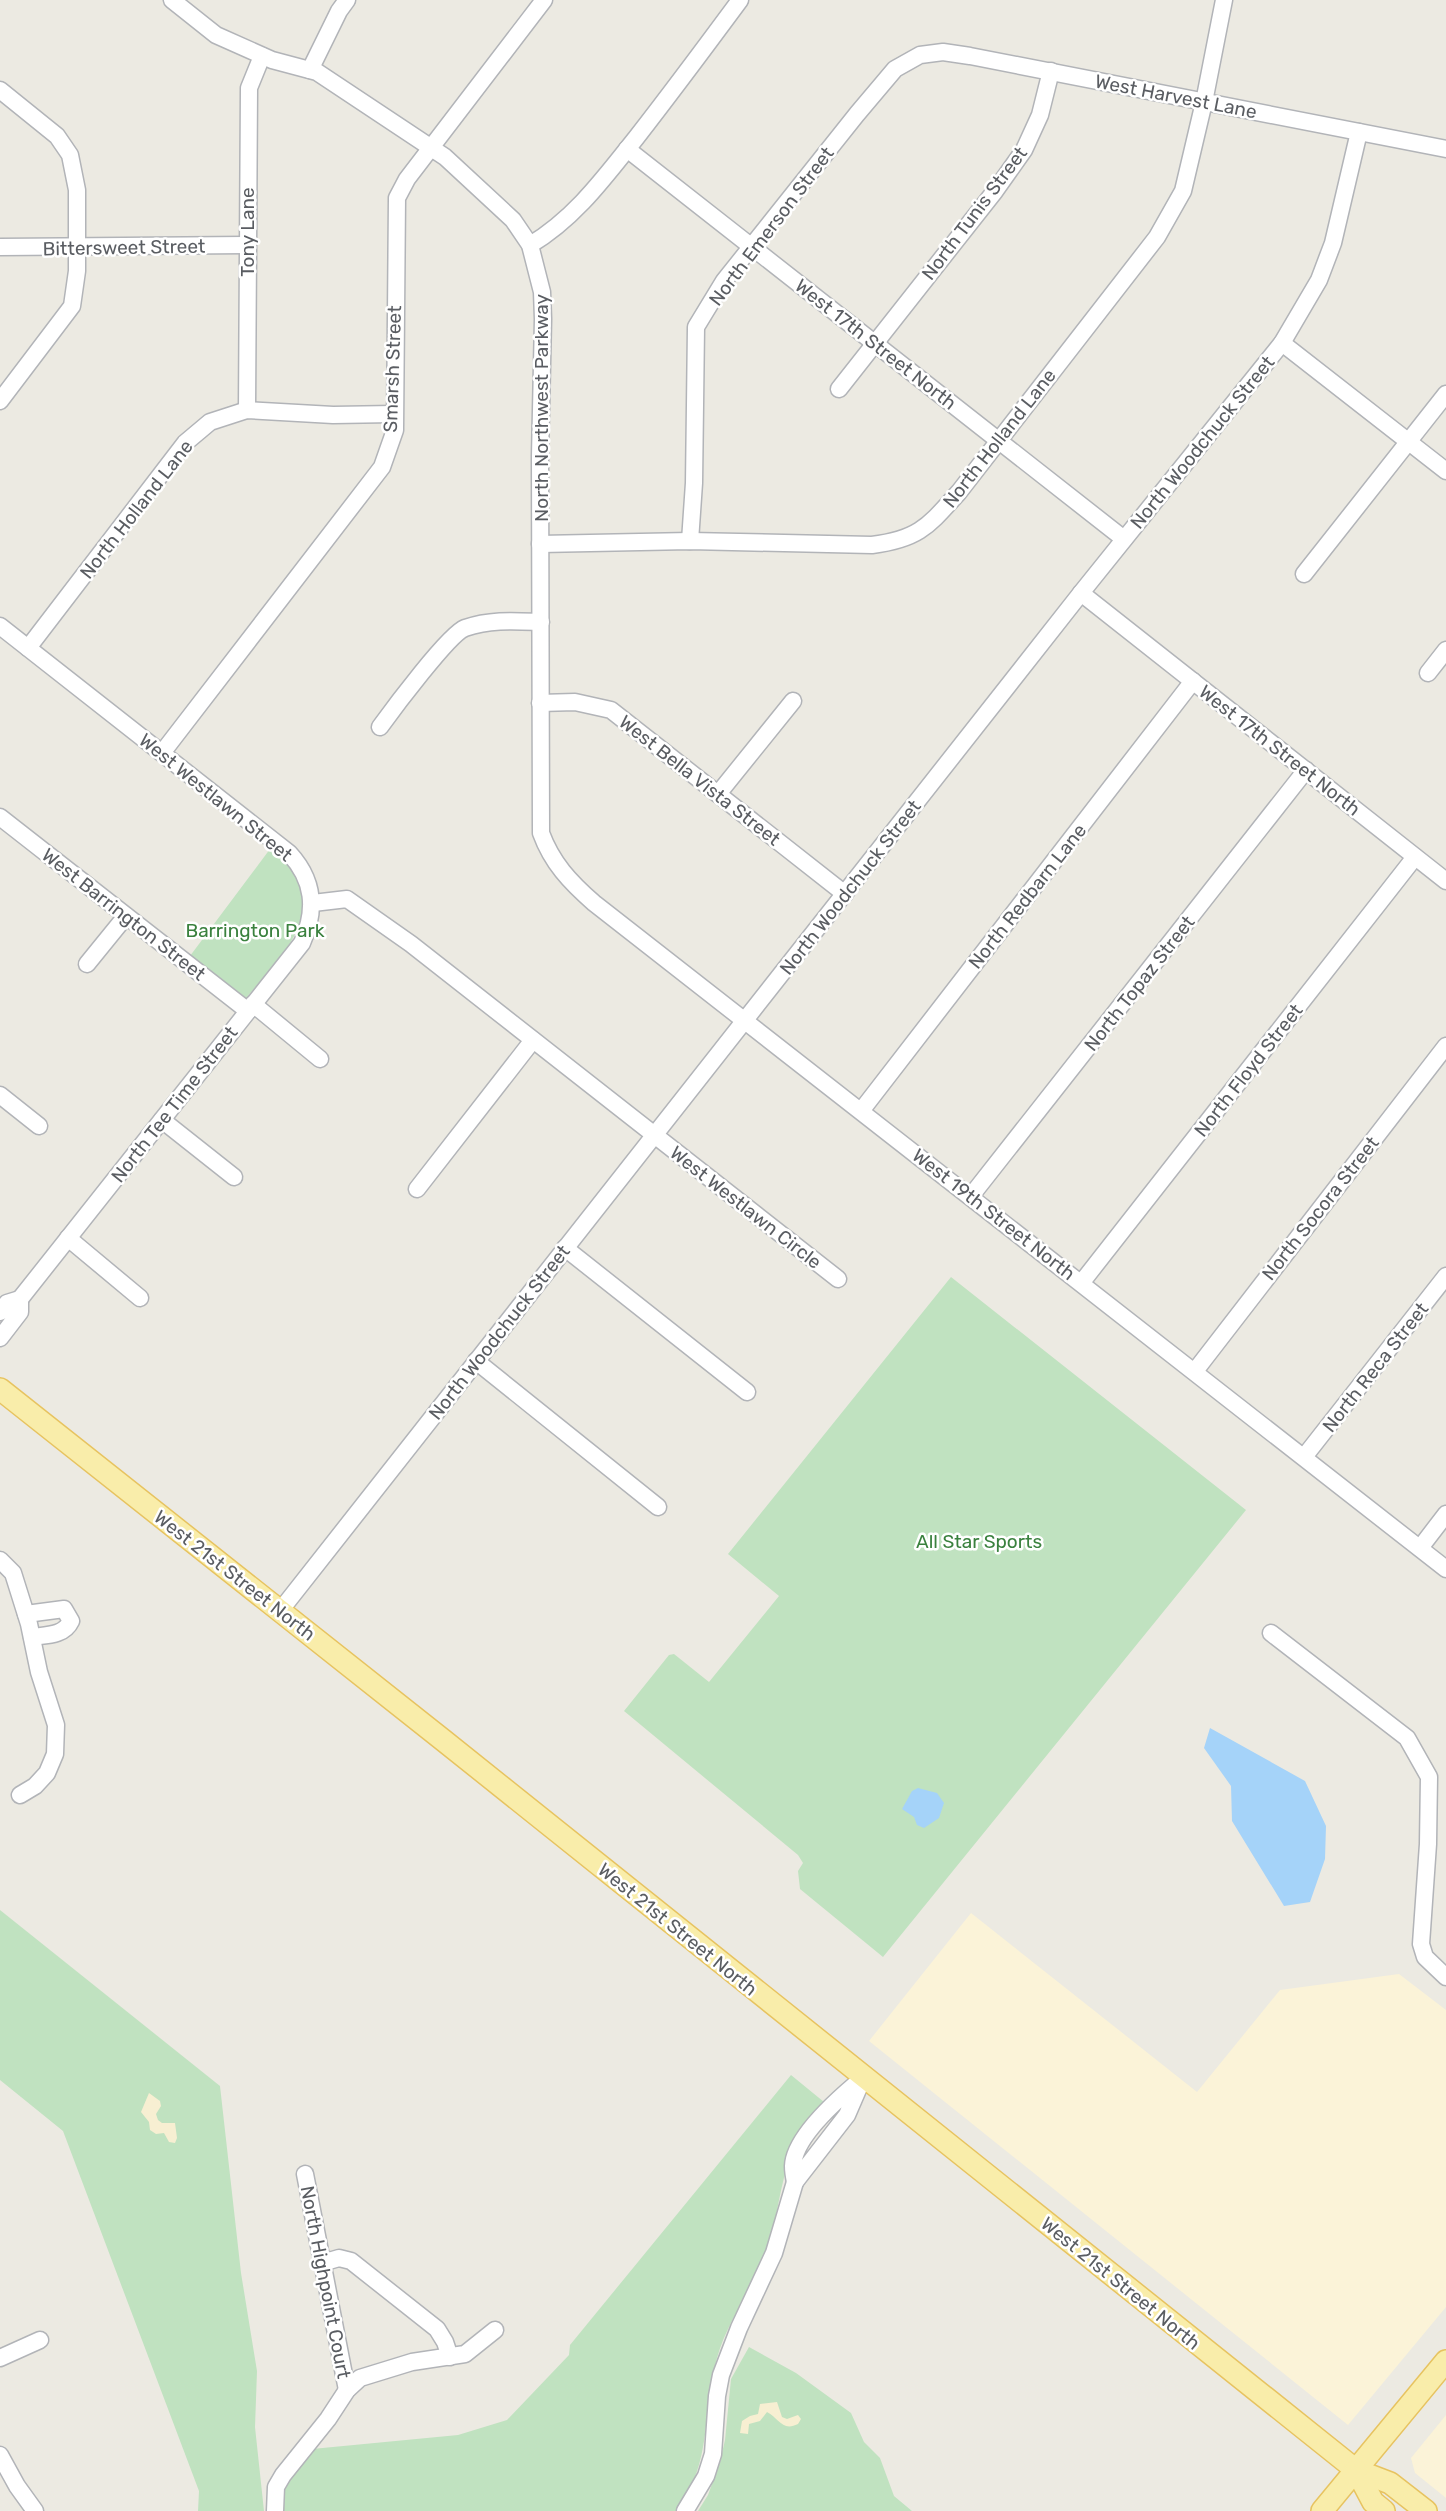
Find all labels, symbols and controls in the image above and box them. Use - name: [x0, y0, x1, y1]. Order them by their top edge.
- street label: West Harvest Lane: [1093, 70, 1259, 123]
- street label: North Emerson Street: [704, 142, 839, 310]
- street label: North Tunis Street: [917, 142, 1032, 284]
- street label: Tony Lane: [236, 187, 259, 277]
- street label: Bittersweet Street: [42, 235, 206, 260]
- street label: West 17th Street North: [790, 274, 961, 415]
- street label: North Northwest Parkway: [530, 294, 553, 522]
- street label: Smarsh Street: [379, 304, 406, 433]
- street label: North Woodchuck Street: [1126, 351, 1280, 533]
- street label: North Holland Lane: [938, 364, 1061, 512]
- street label: North Holland Lane: [75, 435, 198, 583]
- street label: West 17th Street North: [1194, 680, 1365, 821]
- street label: West Bella Vista Street: [614, 710, 785, 851]
- street label: West Westlawn Street: [134, 728, 298, 867]
- street label: North Woodchuck Street: [775, 795, 926, 979]
- street label: North Redbarn Lane: [964, 819, 1091, 973]
- street label: West Barrington Street: [37, 843, 211, 986]
- street label: North Topaz Street: [1079, 911, 1200, 1056]
- park label: Barrington Park: [185, 919, 325, 942]
- street label: North Floyd Street: [1189, 999, 1308, 1141]
- street label: North Tee Time Street: [106, 1021, 243, 1187]
- street label: North Socora Street: [1257, 1131, 1384, 1285]
- street label: West Westlawn Circle: [665, 1141, 826, 1274]
- street label: West 19th Street North: [908, 1144, 1080, 1285]
- street label: North Woodchuck Street: [424, 1240, 575, 1424]
- street label: North Reca Street: [1318, 1297, 1434, 1437]
- street label: West 21st Street North: [150, 1505, 320, 1645]
- park label: All Star Sports: [916, 1530, 1042, 1553]
- street label: West 21st Street North: [593, 1858, 762, 2001]
- street label: North Highpoint Court: [296, 2184, 356, 2381]
- street label: West 21st Street North: [1036, 2212, 1205, 2355]

